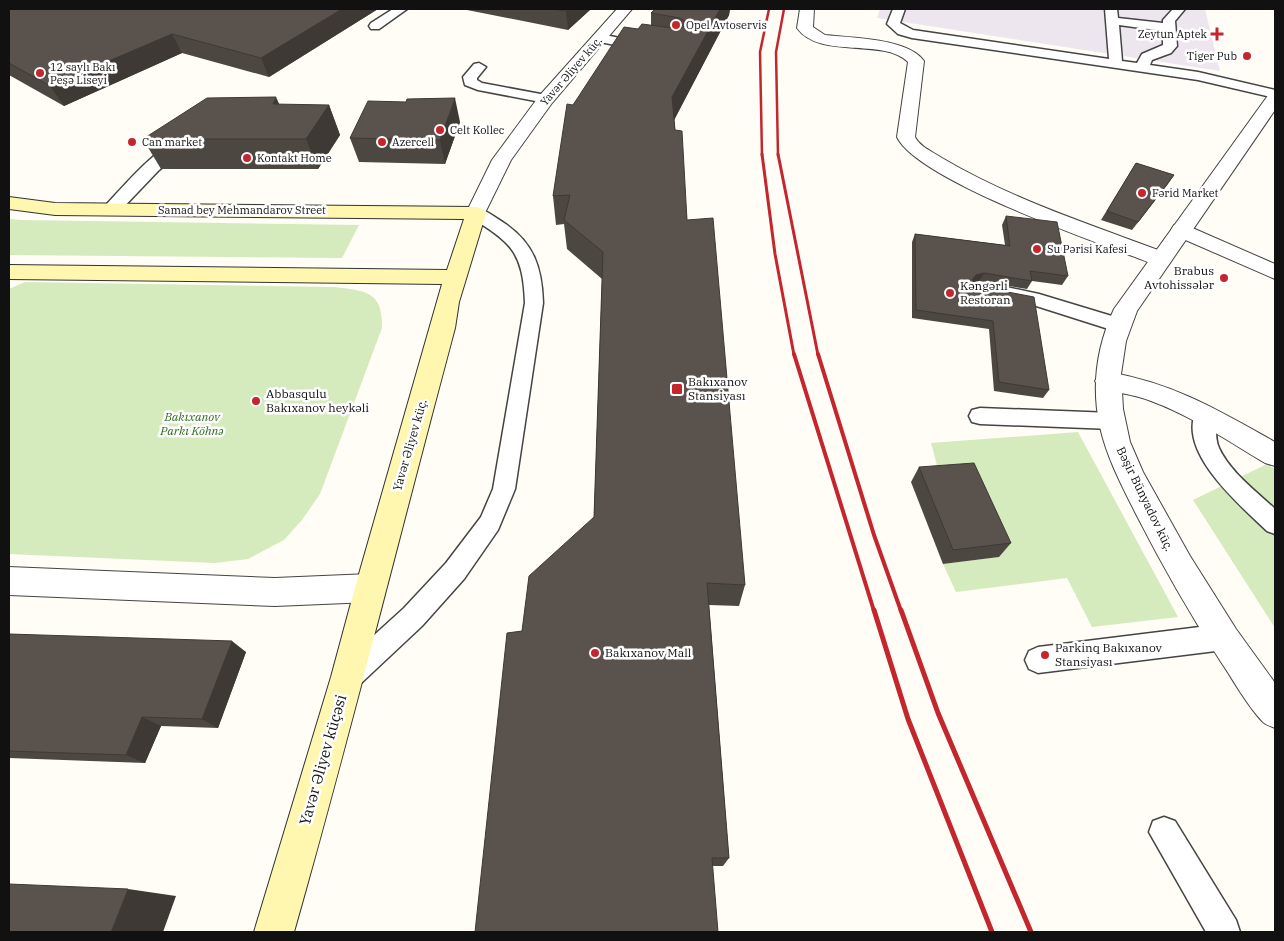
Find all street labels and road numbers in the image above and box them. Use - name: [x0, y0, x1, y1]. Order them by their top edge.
- street label: Yavər Əliyev küç.: [537, 33, 605, 109]
- street label: Samad bey Mehmandarov Street: [158, 203, 326, 217]
- street label: Yavər Əliyev küç.: [389, 397, 430, 493]
- street label: Bəşir Bünyadov küç.: [1114, 444, 1177, 554]
- street label: Yavər Əliyev küçəsi: [295, 692, 350, 827]

